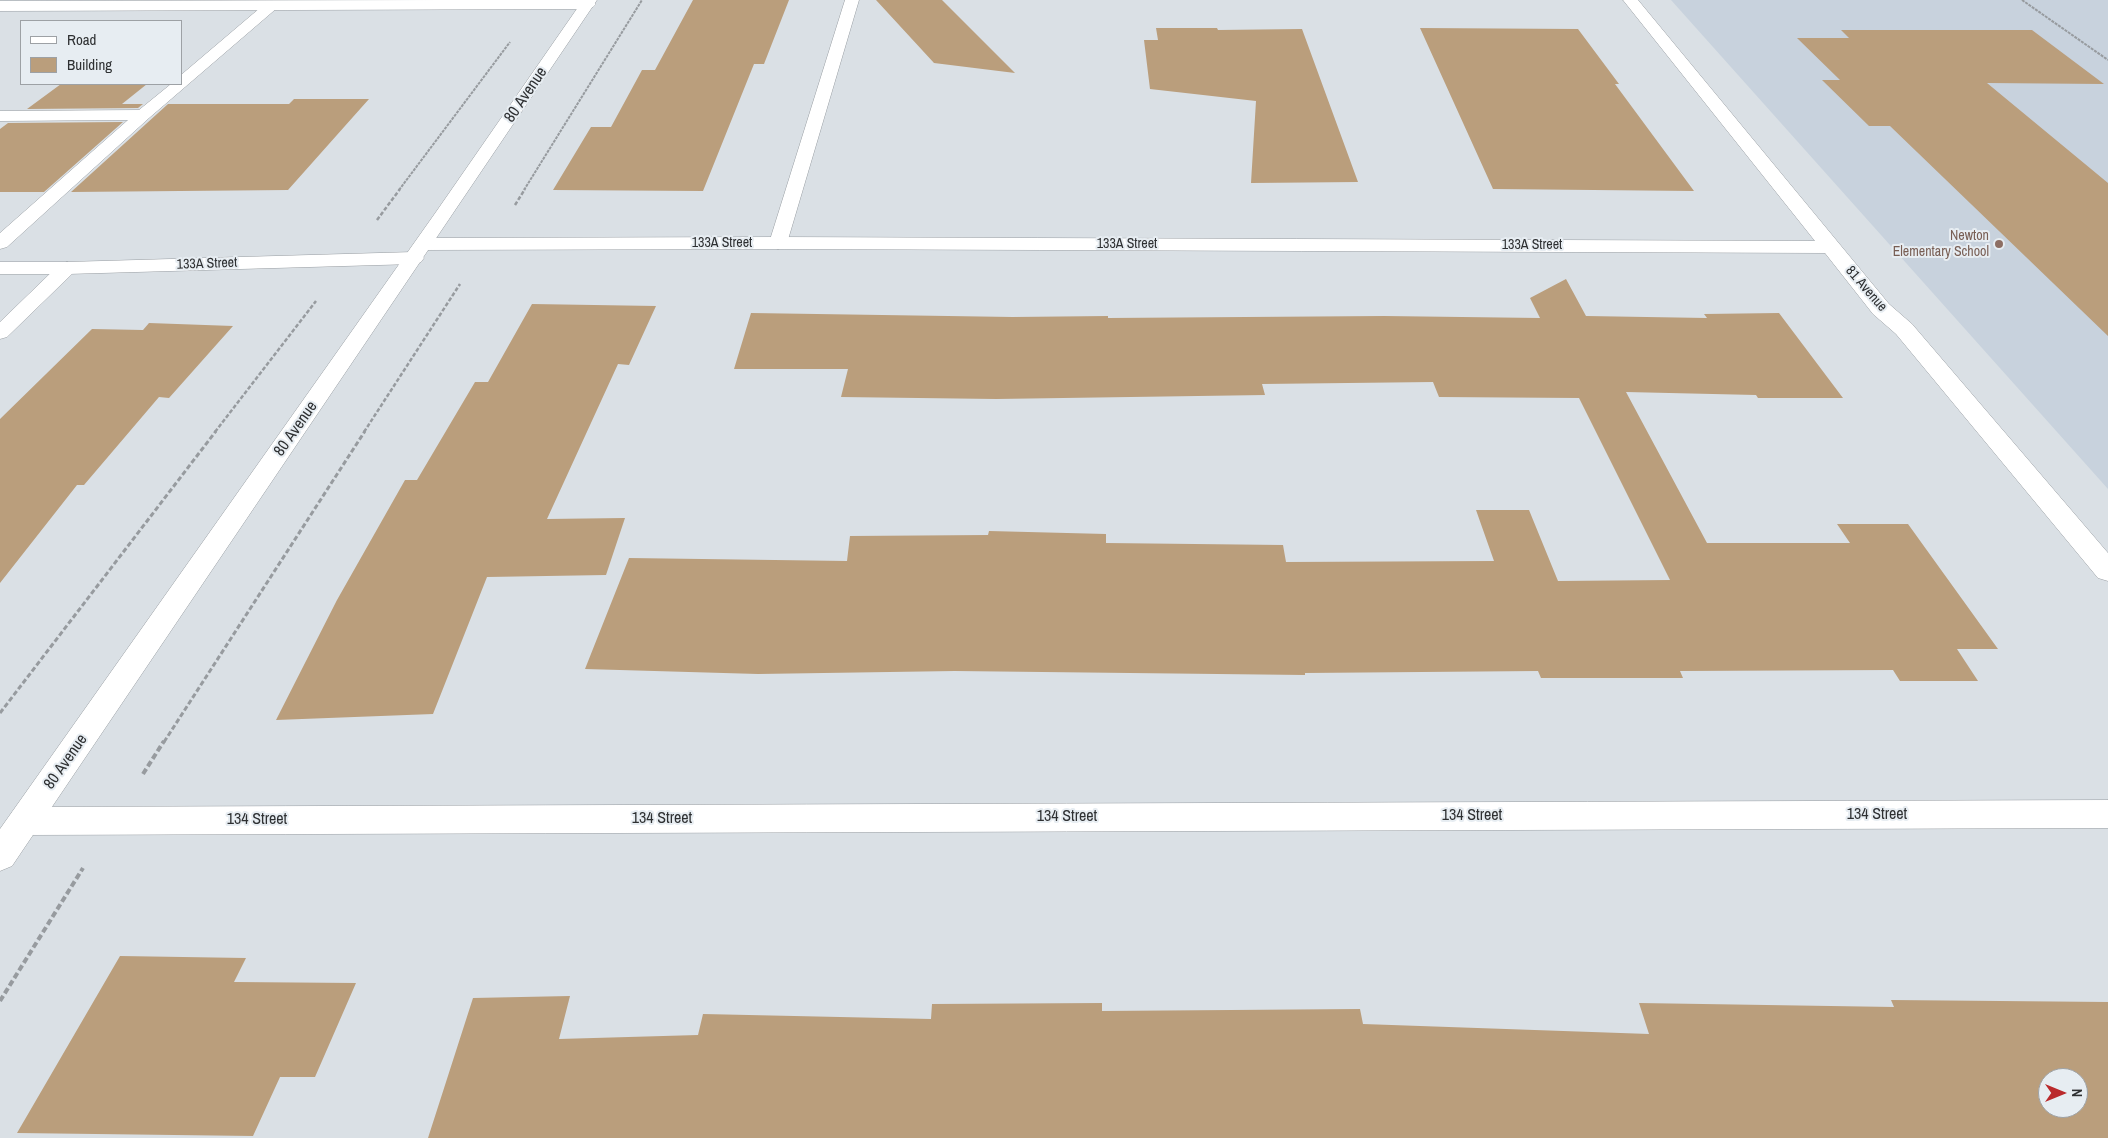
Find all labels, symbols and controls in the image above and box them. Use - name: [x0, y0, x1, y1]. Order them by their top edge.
- legend: [20, 20, 182, 85]
- text: Road: [67, 29, 96, 50]
- text: Building: [67, 54, 112, 75]
- street label: 80 Avenue: [501, 64, 551, 126]
- place label: Newton Elementary School: [1893, 228, 1989, 260]
- street label: 133A Street: [692, 235, 752, 251]
- street label: 133A Street: [1097, 236, 1157, 252]
- street label: 133A Street: [1502, 237, 1562, 253]
- marker: Newton Elementary School: [1993, 238, 2005, 250]
- street label: 133A Street: [176, 255, 238, 273]
- street label: 81 Avenue: [1842, 263, 1890, 315]
- street label: 80 Avenue: [270, 398, 322, 460]
- street label: 80 Avenue: [40, 731, 92, 793]
- street label: 134 Street: [1847, 805, 1907, 825]
- street label: 134 Street: [1442, 806, 1502, 826]
- street label: 134 Street: [1037, 807, 1097, 827]
- street label: 134 Street: [632, 809, 692, 829]
- street label: 134 Street: [227, 810, 287, 830]
- north arrow: [2038, 1068, 2088, 1118]
- text: N: [2068, 1089, 2086, 1097]

